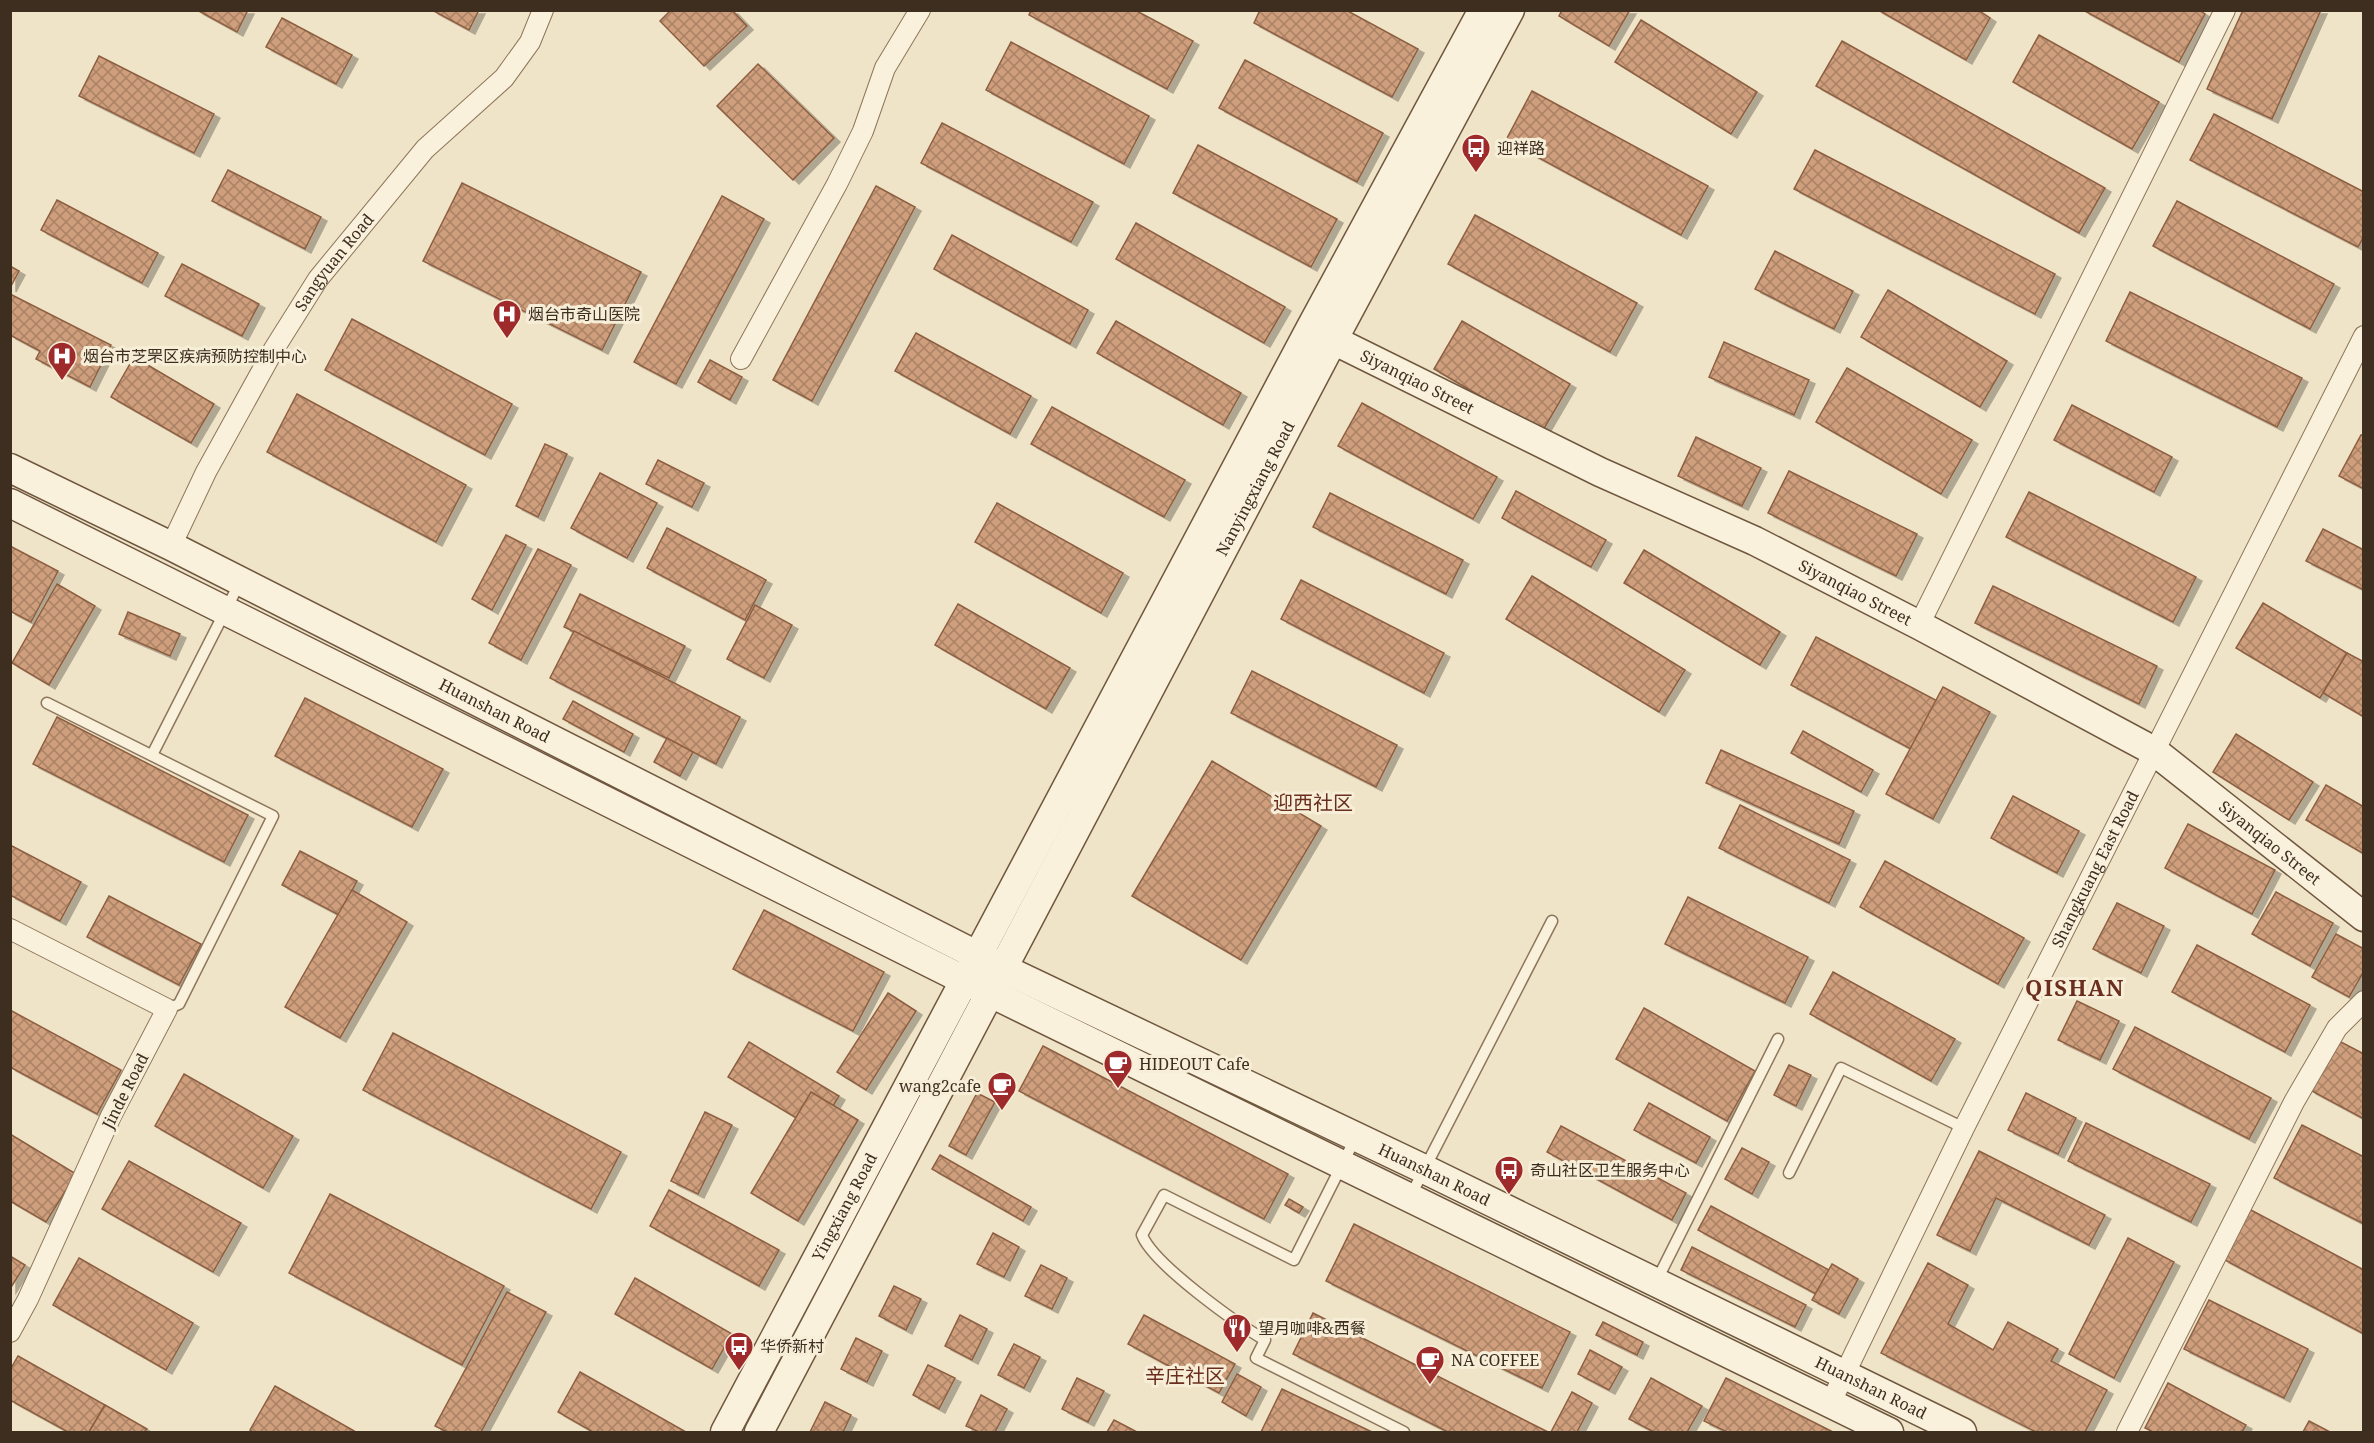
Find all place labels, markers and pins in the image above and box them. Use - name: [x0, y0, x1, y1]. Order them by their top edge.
- bus stop icon: 迎祥路: [1460, 132, 1492, 174]
- place label: 迎祥路: [1497, 137, 1545, 159]
- hospital icon: 烟台市奇山医院: [491, 298, 523, 340]
- place label: 烟台市奇山医院: [528, 303, 640, 325]
- hospital icon: 烟台市芝罘区疾病预防控制中心: [46, 340, 78, 382]
- place label: 烟台市芝罘区疾病预防控制中心: [83, 345, 307, 367]
- cafe icon: HIDEOUT Cafe: [1102, 1048, 1134, 1090]
- place label: HIDEOUT Cafe: [1139, 1053, 1250, 1075]
- cafe icon: wang2cafe: [986, 1070, 1018, 1112]
- place label: wang2cafe: [899, 1075, 981, 1097]
- bus stop icon: 奇山社区卫生服务中心: [1493, 1154, 1525, 1196]
- place label: 奇山社区卫生服务中心: [1530, 1159, 1690, 1181]
- restaurant icon: 望月咖啡&西餐: [1221, 1312, 1253, 1354]
- place label: 望月咖啡&西餐: [1258, 1317, 1366, 1339]
- bus stop icon: 华侨新村: [723, 1330, 755, 1372]
- place label: 华侨新村: [760, 1335, 824, 1357]
- cafe icon: NA COFFEE: [1414, 1344, 1446, 1386]
- place label: NA COFFEE: [1451, 1349, 1539, 1371]

